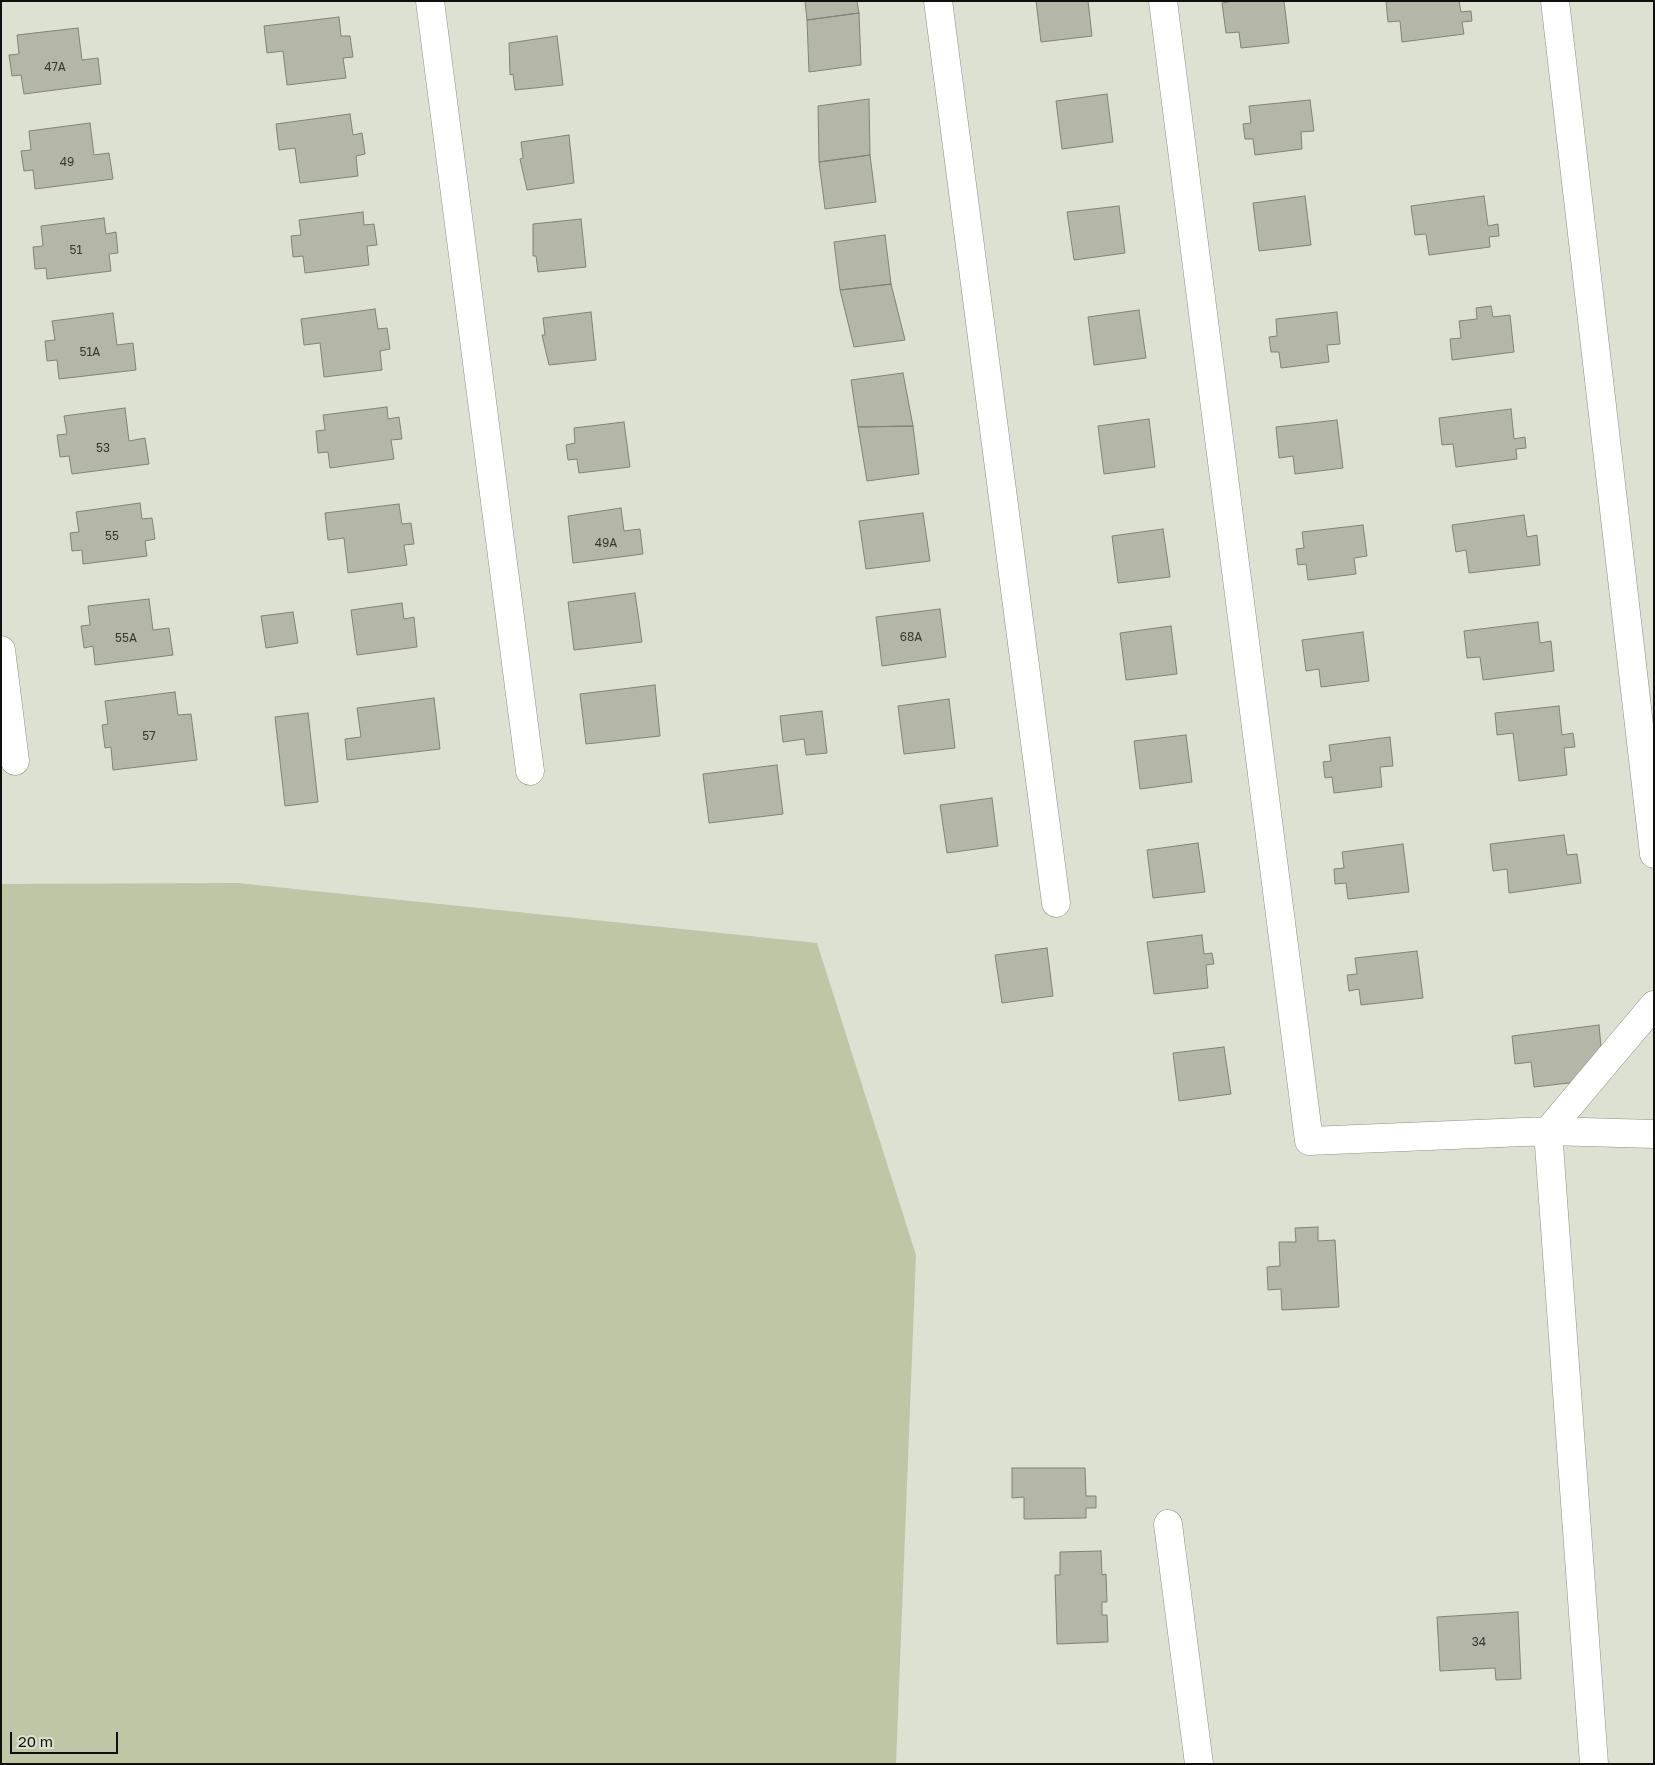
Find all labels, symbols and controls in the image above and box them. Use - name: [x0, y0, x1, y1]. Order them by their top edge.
- house number: 47А: [44, 60, 66, 74]
- house number: 49: [60, 155, 74, 169]
- house number: 51: [70, 243, 82, 257]
- house number: 51А: [80, 345, 100, 359]
- house number: 53: [96, 441, 110, 455]
- house number: 55: [105, 529, 119, 543]
- house number: 49А: [595, 536, 617, 550]
- house number: 68А: [900, 630, 922, 644]
- house number: 55А: [115, 631, 137, 645]
- house number: 57: [142, 729, 156, 743]
- house number: 34: [1472, 1635, 1486, 1649]
- scale bar: [12, 1722, 120, 1754]
- text: 20 m: [18, 1732, 53, 1750]

